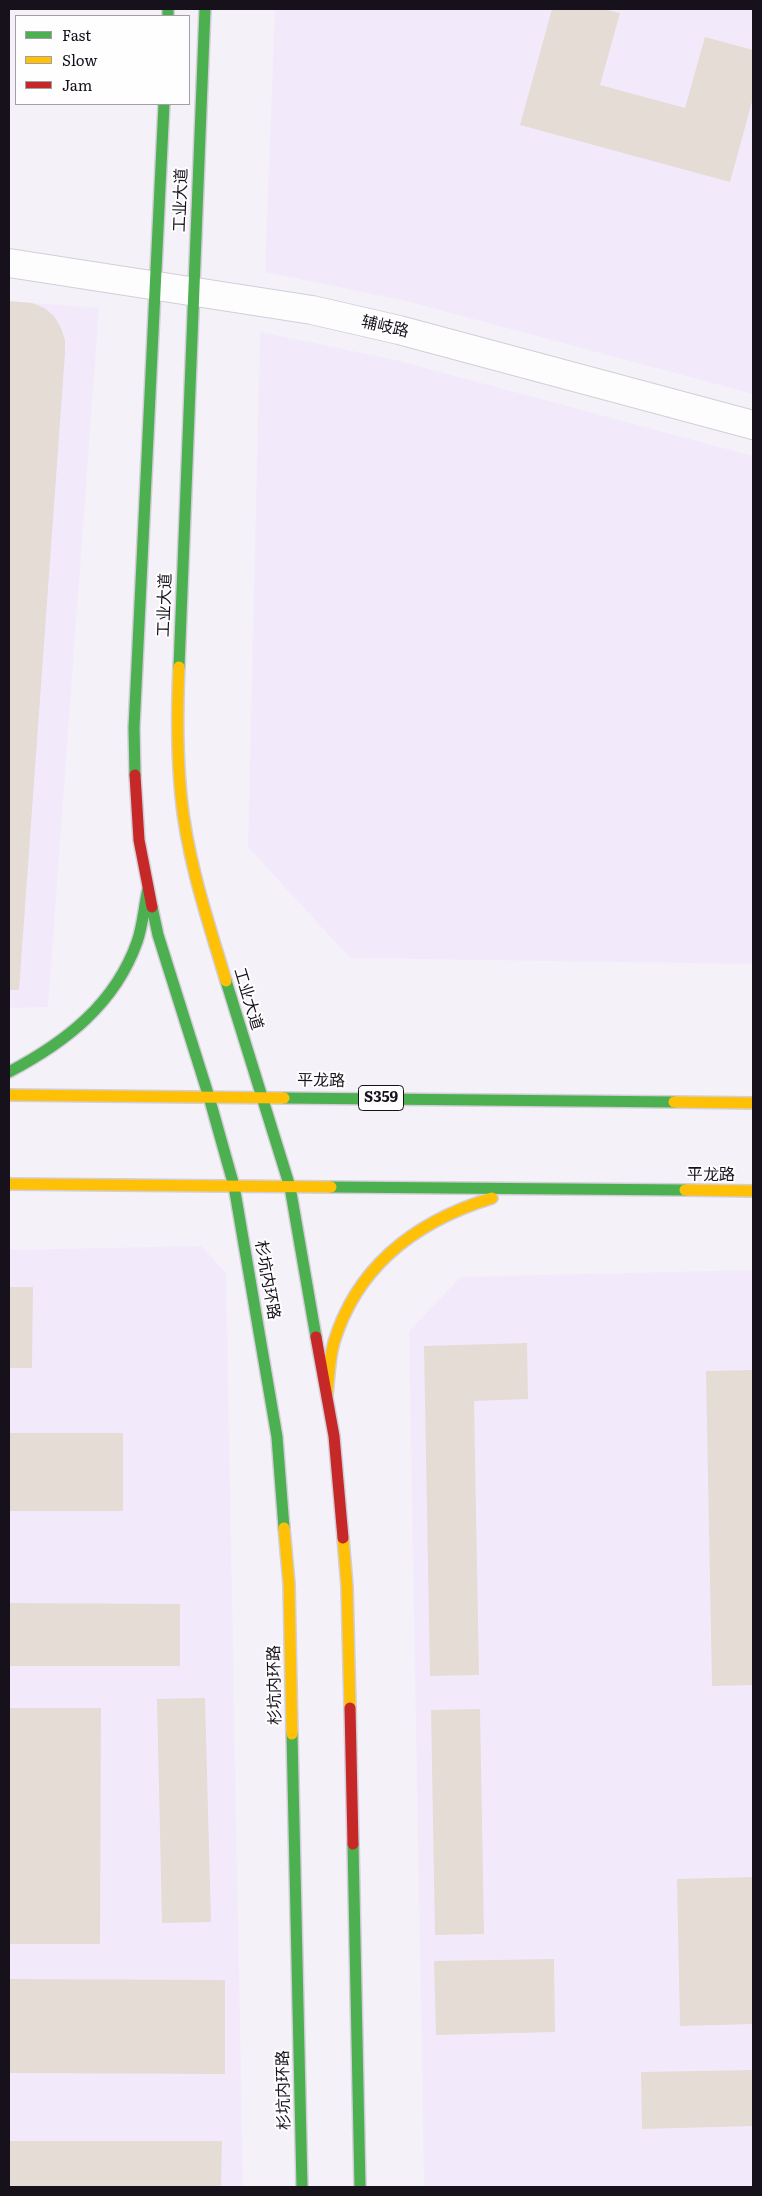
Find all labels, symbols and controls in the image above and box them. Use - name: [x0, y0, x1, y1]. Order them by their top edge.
- legend: [15, 15, 190, 105]
- text: Fast: [62, 23, 91, 46]
- text: Slow: [62, 48, 97, 71]
- text: Jam: [62, 73, 92, 96]
- street label: 工业大道: [170, 168, 192, 232]
- street label: 辅岐路: [359, 312, 411, 342]
- street label: 工业大道: [154, 573, 176, 637]
- street label: 工业大道: [229, 966, 267, 1032]
- street label: 平龙路: [297, 1071, 345, 1091]
- road number: S359: [358, 1086, 404, 1110]
- street label: 平龙路: [687, 1165, 735, 1185]
- street label: 杉坑内环路: [251, 1239, 283, 1321]
- street label: 杉坑内环路: [265, 1645, 285, 1725]
- street label: 杉坑内环路: [274, 2050, 294, 2130]

